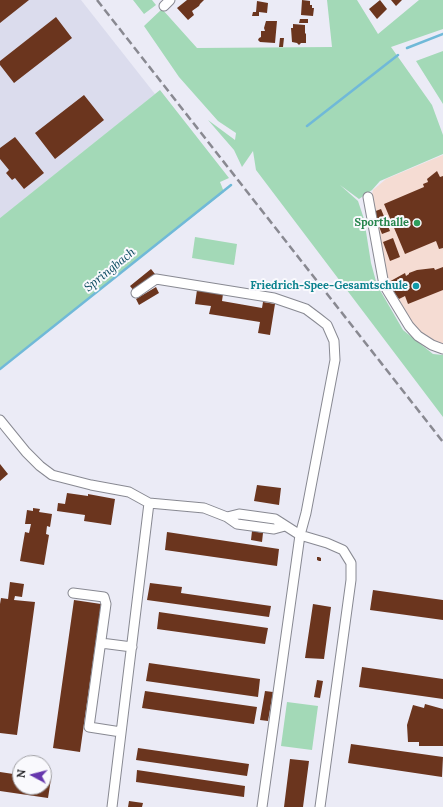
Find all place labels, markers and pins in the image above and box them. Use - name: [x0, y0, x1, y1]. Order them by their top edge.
- place label: Sporthalle: [354, 216, 409, 230]
- marker: Sporthalle: [412, 218, 422, 228]
- place label: Friedrich-Spee-Gesamtschule: [250, 279, 408, 293]
- marker: Friedrich-Spee-Gesamtschule: [411, 281, 421, 291]

